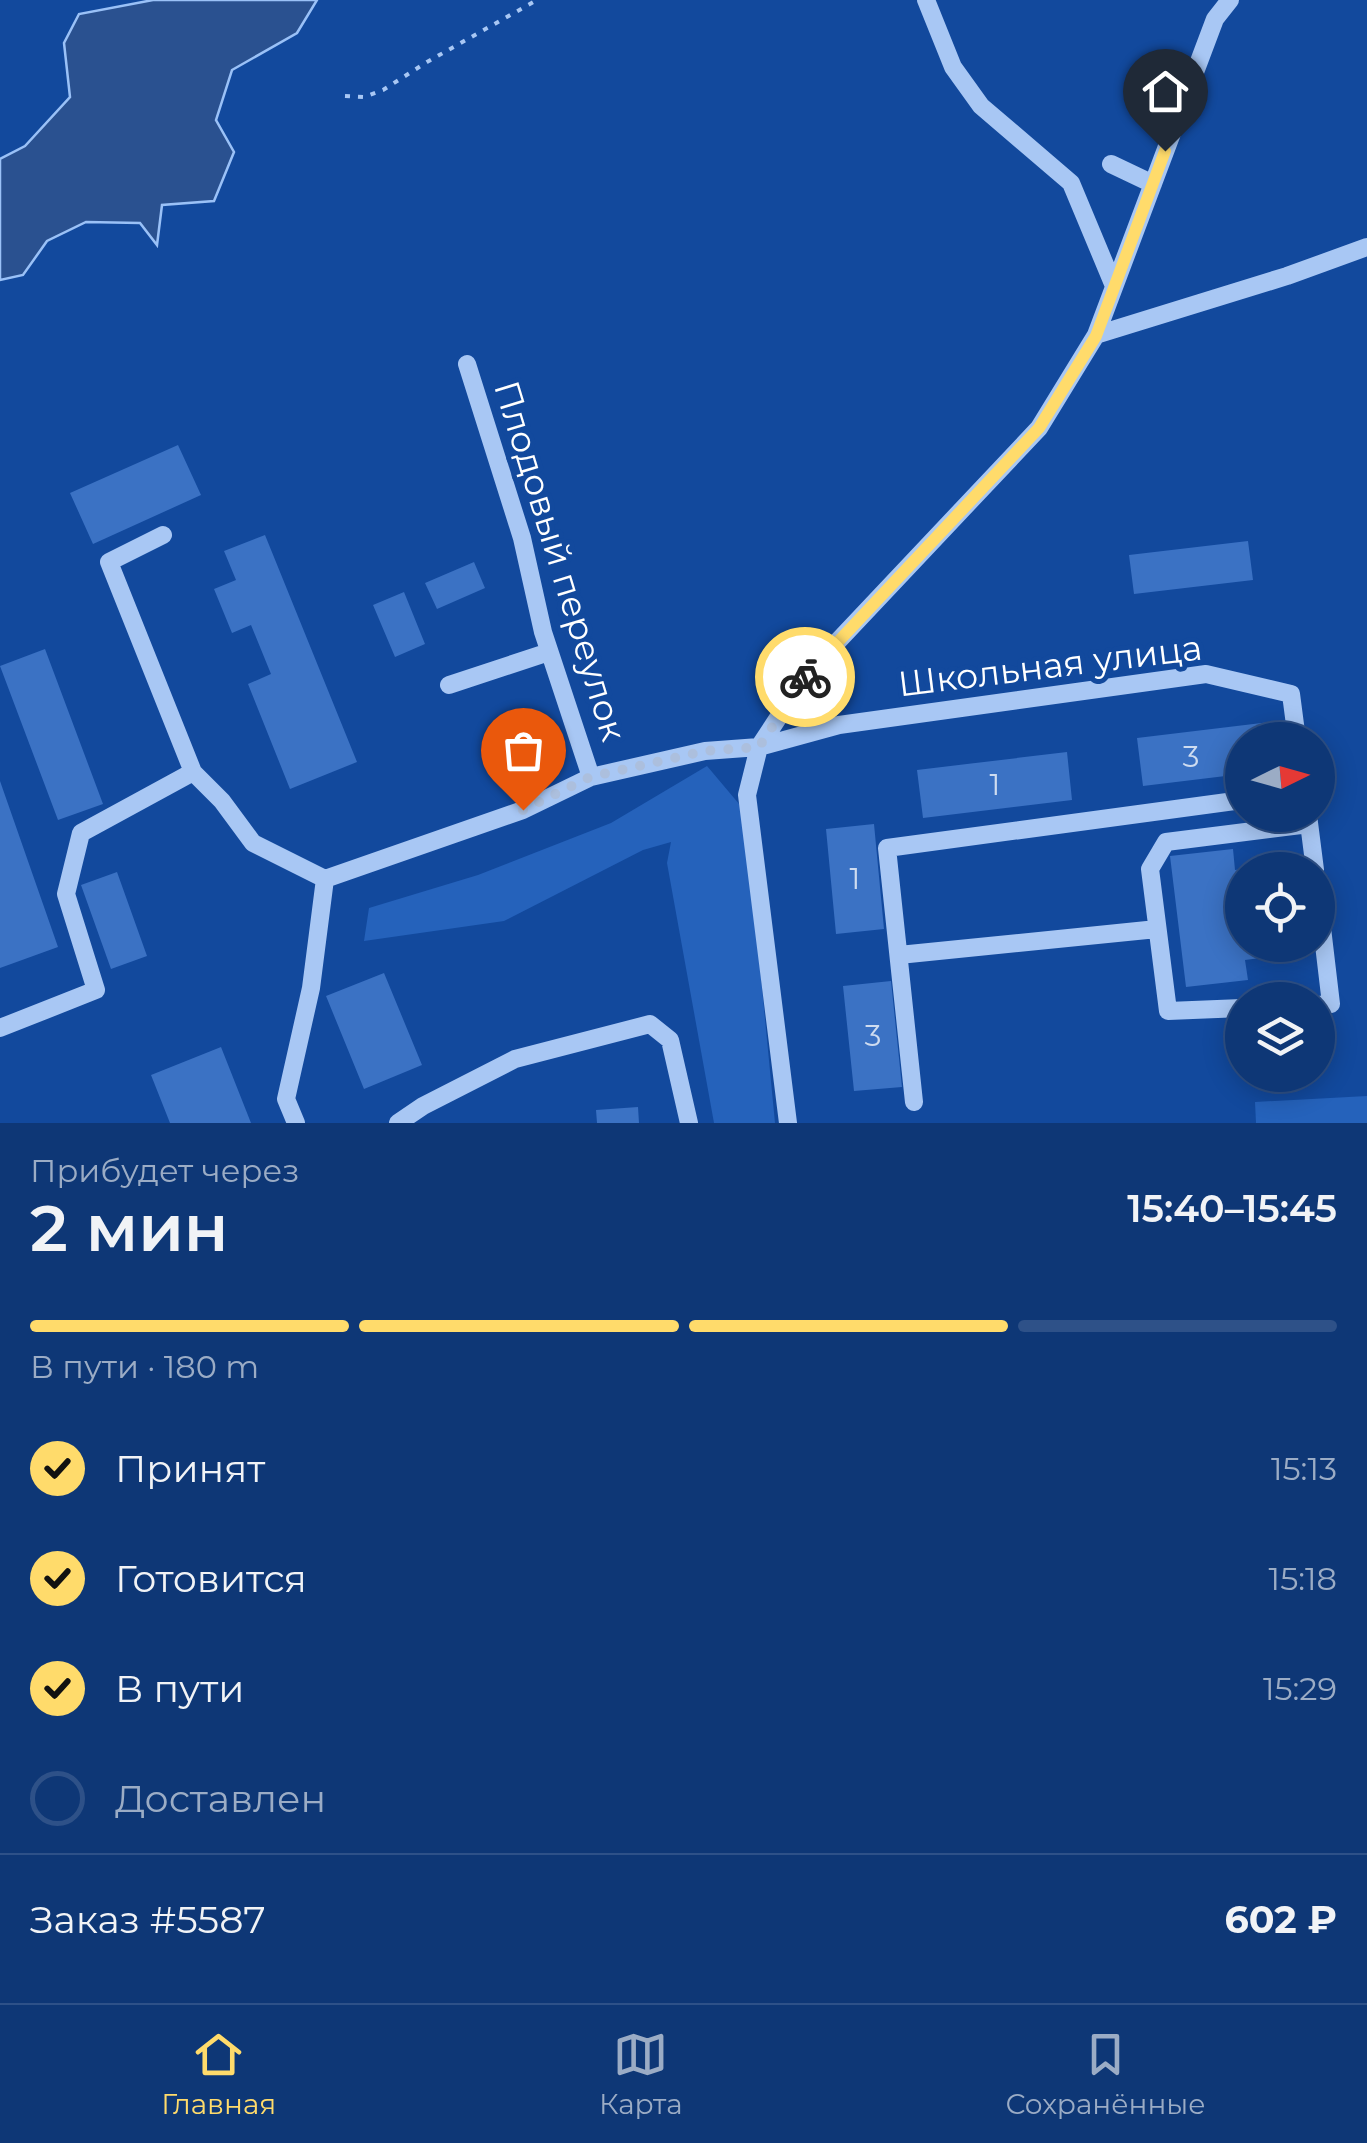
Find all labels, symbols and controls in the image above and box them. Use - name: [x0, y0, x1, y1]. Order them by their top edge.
- pin: [1123, 49, 1208, 152]
- icon: home: [1138, 64, 1193, 119]
- street label: Плодовый переулок: [485, 376, 636, 746]
- street label: Школьная улица: [896, 626, 1204, 705]
- courier: [755, 627, 855, 727]
- icon: bike: [778, 650, 833, 705]
- pin: [481, 708, 566, 811]
- north arrow: [1225, 722, 1335, 832]
- map controls: [1225, 722, 1335, 1092]
- icon: bag: [496, 723, 551, 778]
- house number: 3: [1183, 738, 1199, 775]
- house number: 1: [990, 766, 1000, 803]
- button: locate: [1225, 852, 1335, 962]
- house number: 1: [850, 860, 860, 897]
- button: layers: [1225, 982, 1335, 1092]
- house number: 3: [865, 1017, 881, 1054]
- text: Прибудет через: [30, 1151, 299, 1190]
- text: 15:40–15:45: [1127, 1185, 1337, 1232]
- text: 2 мин: [30, 1188, 228, 1267]
- text: В пути · 180 m: [30, 1347, 259, 1386]
- icon: check: [30, 1441, 85, 1496]
- text: Принят: [115, 1445, 265, 1492]
- text: 15:13: [1271, 1449, 1337, 1488]
- icon: check: [30, 1551, 85, 1606]
- text: Готовится: [115, 1555, 307, 1602]
- text: 15:18: [1269, 1559, 1337, 1598]
- icon: check: [30, 1661, 85, 1716]
- text: В пути: [115, 1665, 244, 1712]
- text: 15:29: [1263, 1669, 1337, 1708]
- text: Доставлен: [115, 1775, 326, 1822]
- text: Заказ #5587: [30, 1896, 266, 1943]
- text: 602 ₽: [1224, 1896, 1337, 1943]
- tab: Главная: [161, 2027, 276, 2121]
- tab: Карта: [599, 2027, 683, 2121]
- tab: Сохранённые: [1005, 2027, 1206, 2121]

